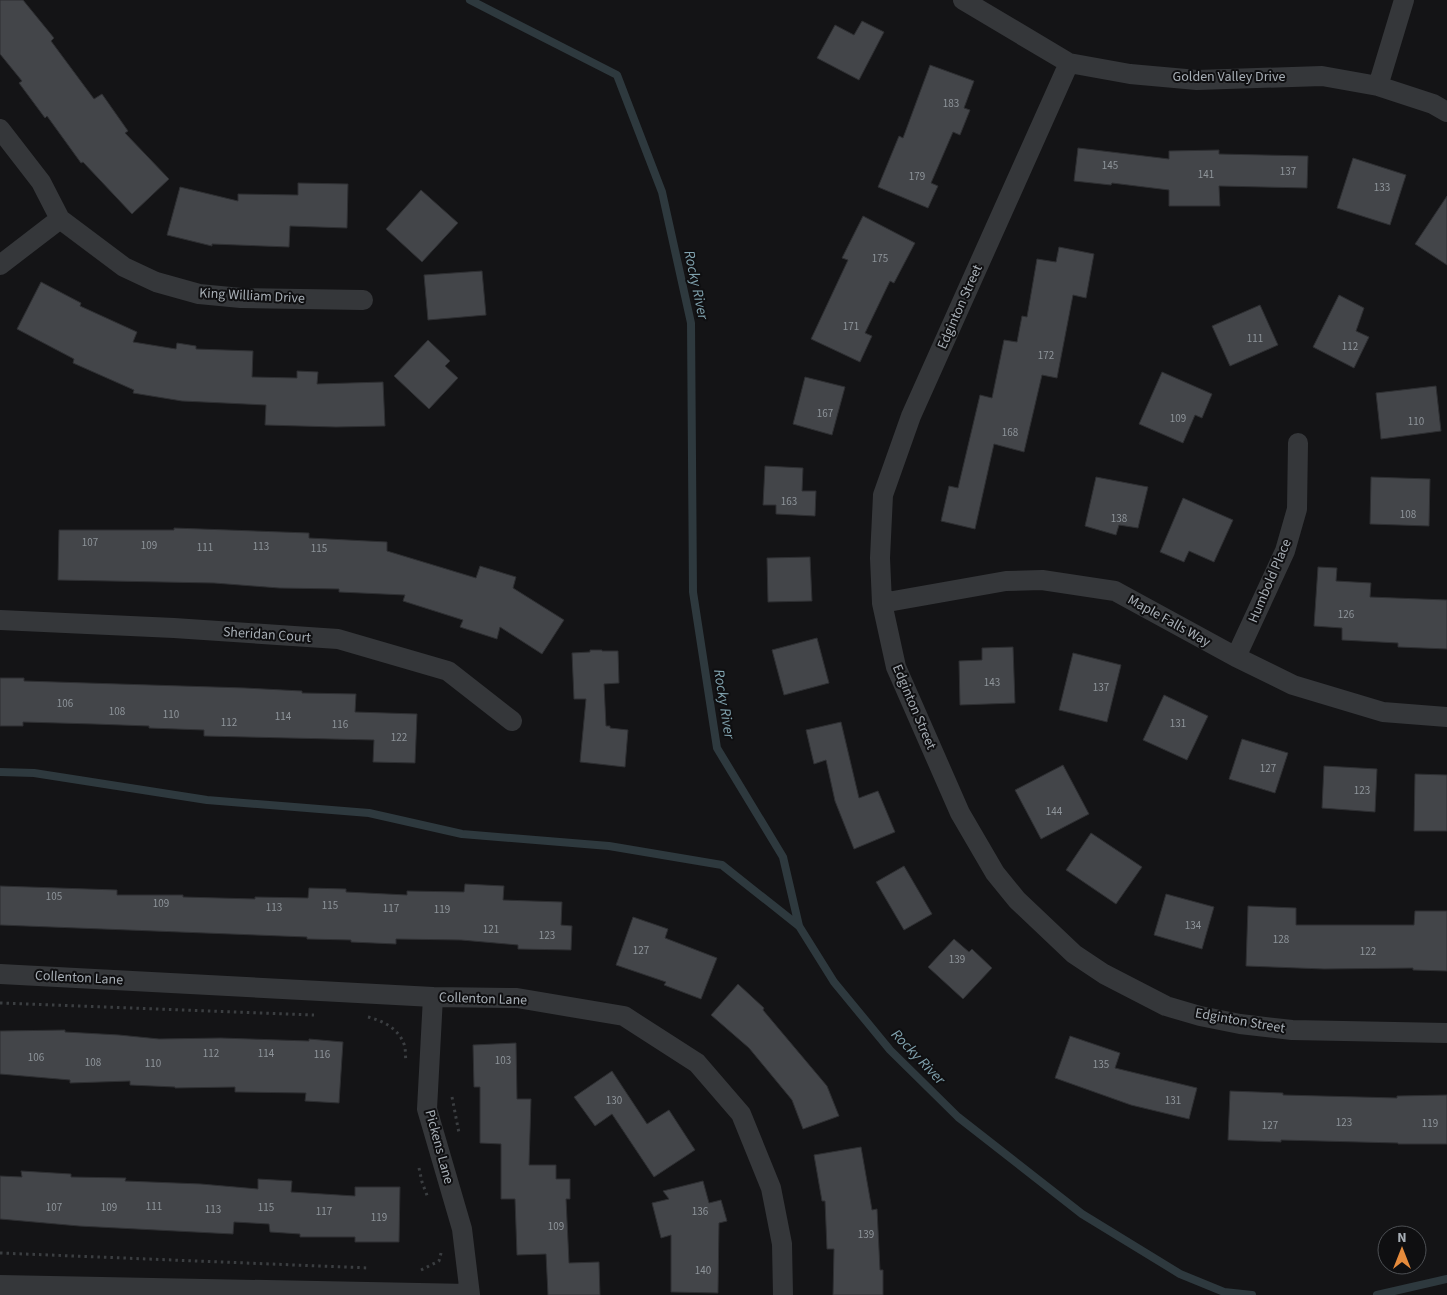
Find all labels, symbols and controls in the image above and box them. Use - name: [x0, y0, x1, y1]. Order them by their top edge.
- street label: Golden Valley Drive: [1173, 67, 1285, 87]
- house number: 183: [943, 96, 959, 111]
- house number: 145: [1102, 158, 1118, 173]
- house number: 137: [1280, 164, 1296, 179]
- house number: 141: [1198, 167, 1214, 182]
- house number: 179: [909, 169, 925, 184]
- house number: 133: [1374, 180, 1390, 195]
- water label: Rocky River: [678, 249, 714, 322]
- house number: 175: [872, 251, 888, 266]
- street label: Edginton Street: [932, 261, 988, 353]
- street label: King William Drive: [199, 283, 305, 309]
- house number: 171: [843, 319, 859, 334]
- house number: 111: [1247, 331, 1263, 346]
- house number: 112: [1342, 339, 1358, 354]
- house number: 172: [1038, 348, 1054, 363]
- house number: 167: [817, 406, 833, 421]
- house number: 109: [1170, 411, 1186, 426]
- house number: 110: [1408, 414, 1424, 429]
- house number: 168: [1002, 425, 1019, 440]
- house number: 163: [781, 494, 797, 509]
- house number: 108: [1400, 507, 1417, 522]
- house number: 138: [1111, 511, 1128, 526]
- house number: 107: [82, 535, 98, 550]
- street label: Humbold Place: [1243, 536, 1297, 626]
- house number: 109: [141, 538, 157, 553]
- house number: 113: [253, 539, 269, 554]
- house number: 111: [197, 540, 213, 555]
- house number: 115: [311, 541, 327, 556]
- street label: Maple Falls Way: [1124, 590, 1214, 652]
- house number: 126: [1338, 607, 1355, 622]
- street label: Sheridan Court: [222, 622, 312, 648]
- street label: Edginton Street: [887, 661, 941, 753]
- water label: Rocky River: [708, 668, 740, 741]
- house number: 143: [984, 675, 1000, 690]
- house number: 137: [1093, 680, 1109, 695]
- house number: 106: [57, 696, 74, 711]
- house number: 108: [109, 704, 126, 719]
- house number: 110: [163, 707, 179, 722]
- house number: 114: [275, 709, 292, 724]
- house number: 112: [221, 715, 237, 730]
- house number: 131: [1170, 716, 1186, 731]
- house number: 116: [332, 717, 349, 732]
- house number: 122: [391, 730, 407, 745]
- house number: 127: [1260, 761, 1276, 776]
- house number: 123: [1354, 783, 1370, 798]
- house number: 144: [1046, 804, 1063, 819]
- house number: 105: [46, 889, 62, 904]
- house number: 109: [153, 896, 169, 911]
- house number: 115: [322, 898, 338, 913]
- house number: 113: [266, 900, 282, 915]
- house number: 117: [383, 901, 399, 916]
- house number: 119: [434, 902, 450, 917]
- house number: 134: [1185, 918, 1202, 933]
- house number: 121: [483, 922, 499, 937]
- house number: 123: [539, 928, 555, 943]
- house number: 128: [1273, 932, 1290, 947]
- house number: 127: [633, 943, 649, 958]
- house number: 122: [1360, 944, 1376, 959]
- house number: 139: [949, 952, 965, 967]
- street label: Collenton Lane: [34, 966, 124, 990]
- street label: Collenton Lane: [438, 987, 528, 1011]
- street label: Edginton Street: [1194, 1003, 1287, 1039]
- water label: Rocky River: [886, 1024, 951, 1090]
- house number: 112: [203, 1046, 219, 1061]
- house number: 114: [258, 1046, 275, 1061]
- house number: 116: [314, 1047, 331, 1062]
- house number: 106: [28, 1050, 45, 1065]
- house number: 103: [495, 1053, 511, 1068]
- house number: 108: [85, 1055, 102, 1070]
- house number: 110: [145, 1056, 161, 1071]
- house number: 135: [1093, 1057, 1109, 1072]
- house number: 130: [606, 1093, 622, 1108]
- house number: 131: [1165, 1093, 1181, 1108]
- street label: Pickens Lane: [419, 1108, 459, 1186]
- house number: 123: [1336, 1115, 1352, 1130]
- house number: 119: [1422, 1116, 1438, 1131]
- house number: 127: [1262, 1118, 1278, 1133]
- house number: 111: [146, 1199, 162, 1214]
- house number: 107: [46, 1200, 62, 1215]
- house number: 109: [101, 1200, 117, 1215]
- house number: 115: [258, 1200, 274, 1215]
- house number: 113: [205, 1202, 221, 1217]
- house number: 117: [316, 1204, 332, 1219]
- house number: 136: [692, 1204, 709, 1219]
- house number: 119: [371, 1210, 387, 1225]
- house number: 109: [548, 1219, 564, 1234]
- north arrow: [1377, 1225, 1427, 1275]
- house number: 139: [858, 1227, 874, 1242]
- text: N: [1397, 1228, 1407, 1248]
- house number: 140: [695, 1263, 711, 1278]

